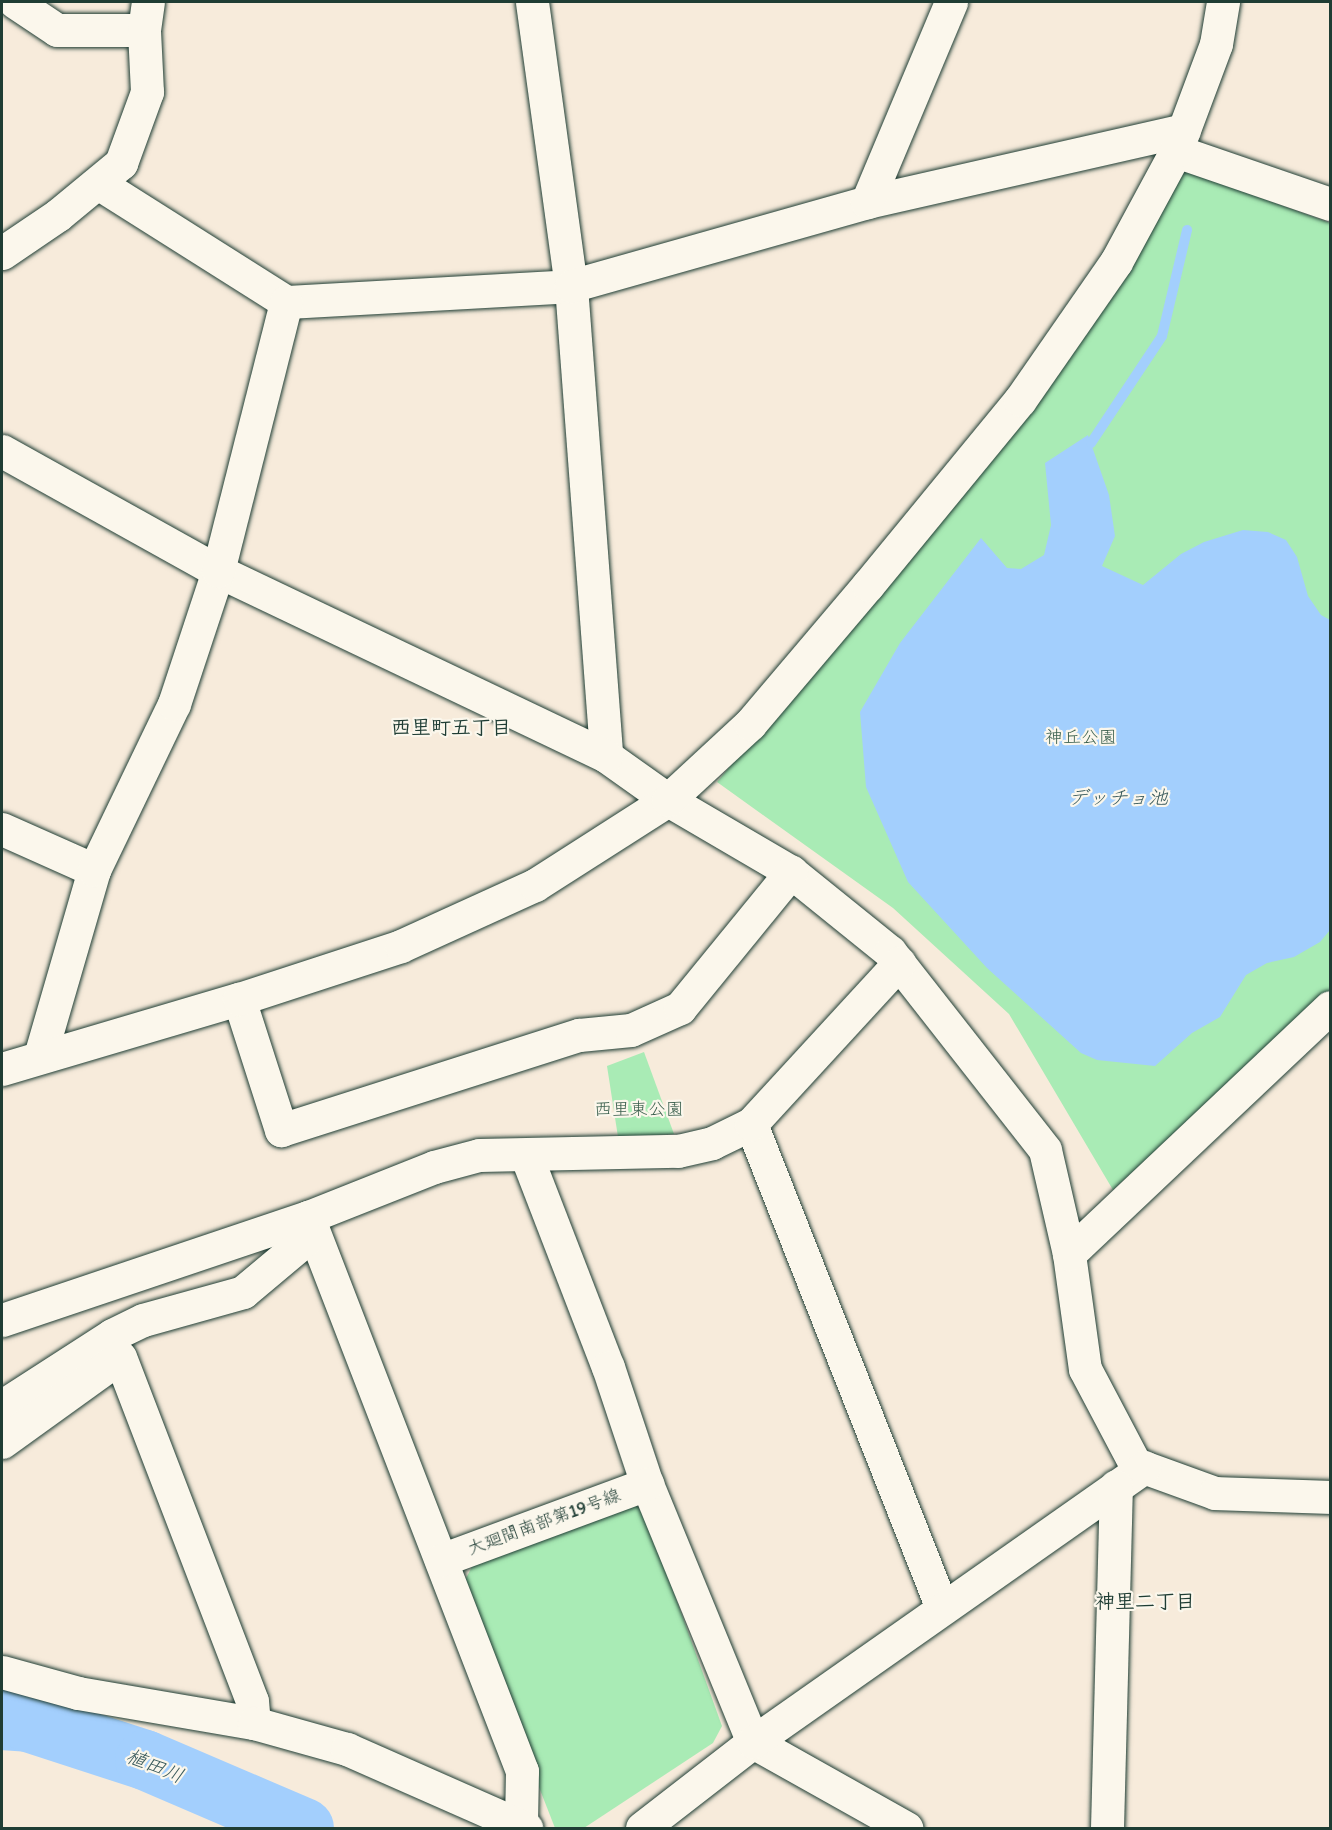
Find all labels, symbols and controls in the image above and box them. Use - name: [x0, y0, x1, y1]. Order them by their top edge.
- district label: 西里町五丁目: [391, 715, 511, 739]
- park label: 神丘公園: [1045, 726, 1117, 748]
- water label: デッチョ池: [1068, 785, 1168, 809]
- park label: 西里東公園: [594, 1098, 684, 1120]
- street label: 大廻間南部第19号線: [464, 1484, 624, 1560]
- district label: 神里二丁目: [1095, 1589, 1195, 1613]
- water label: 植田川: [123, 1744, 187, 1788]

